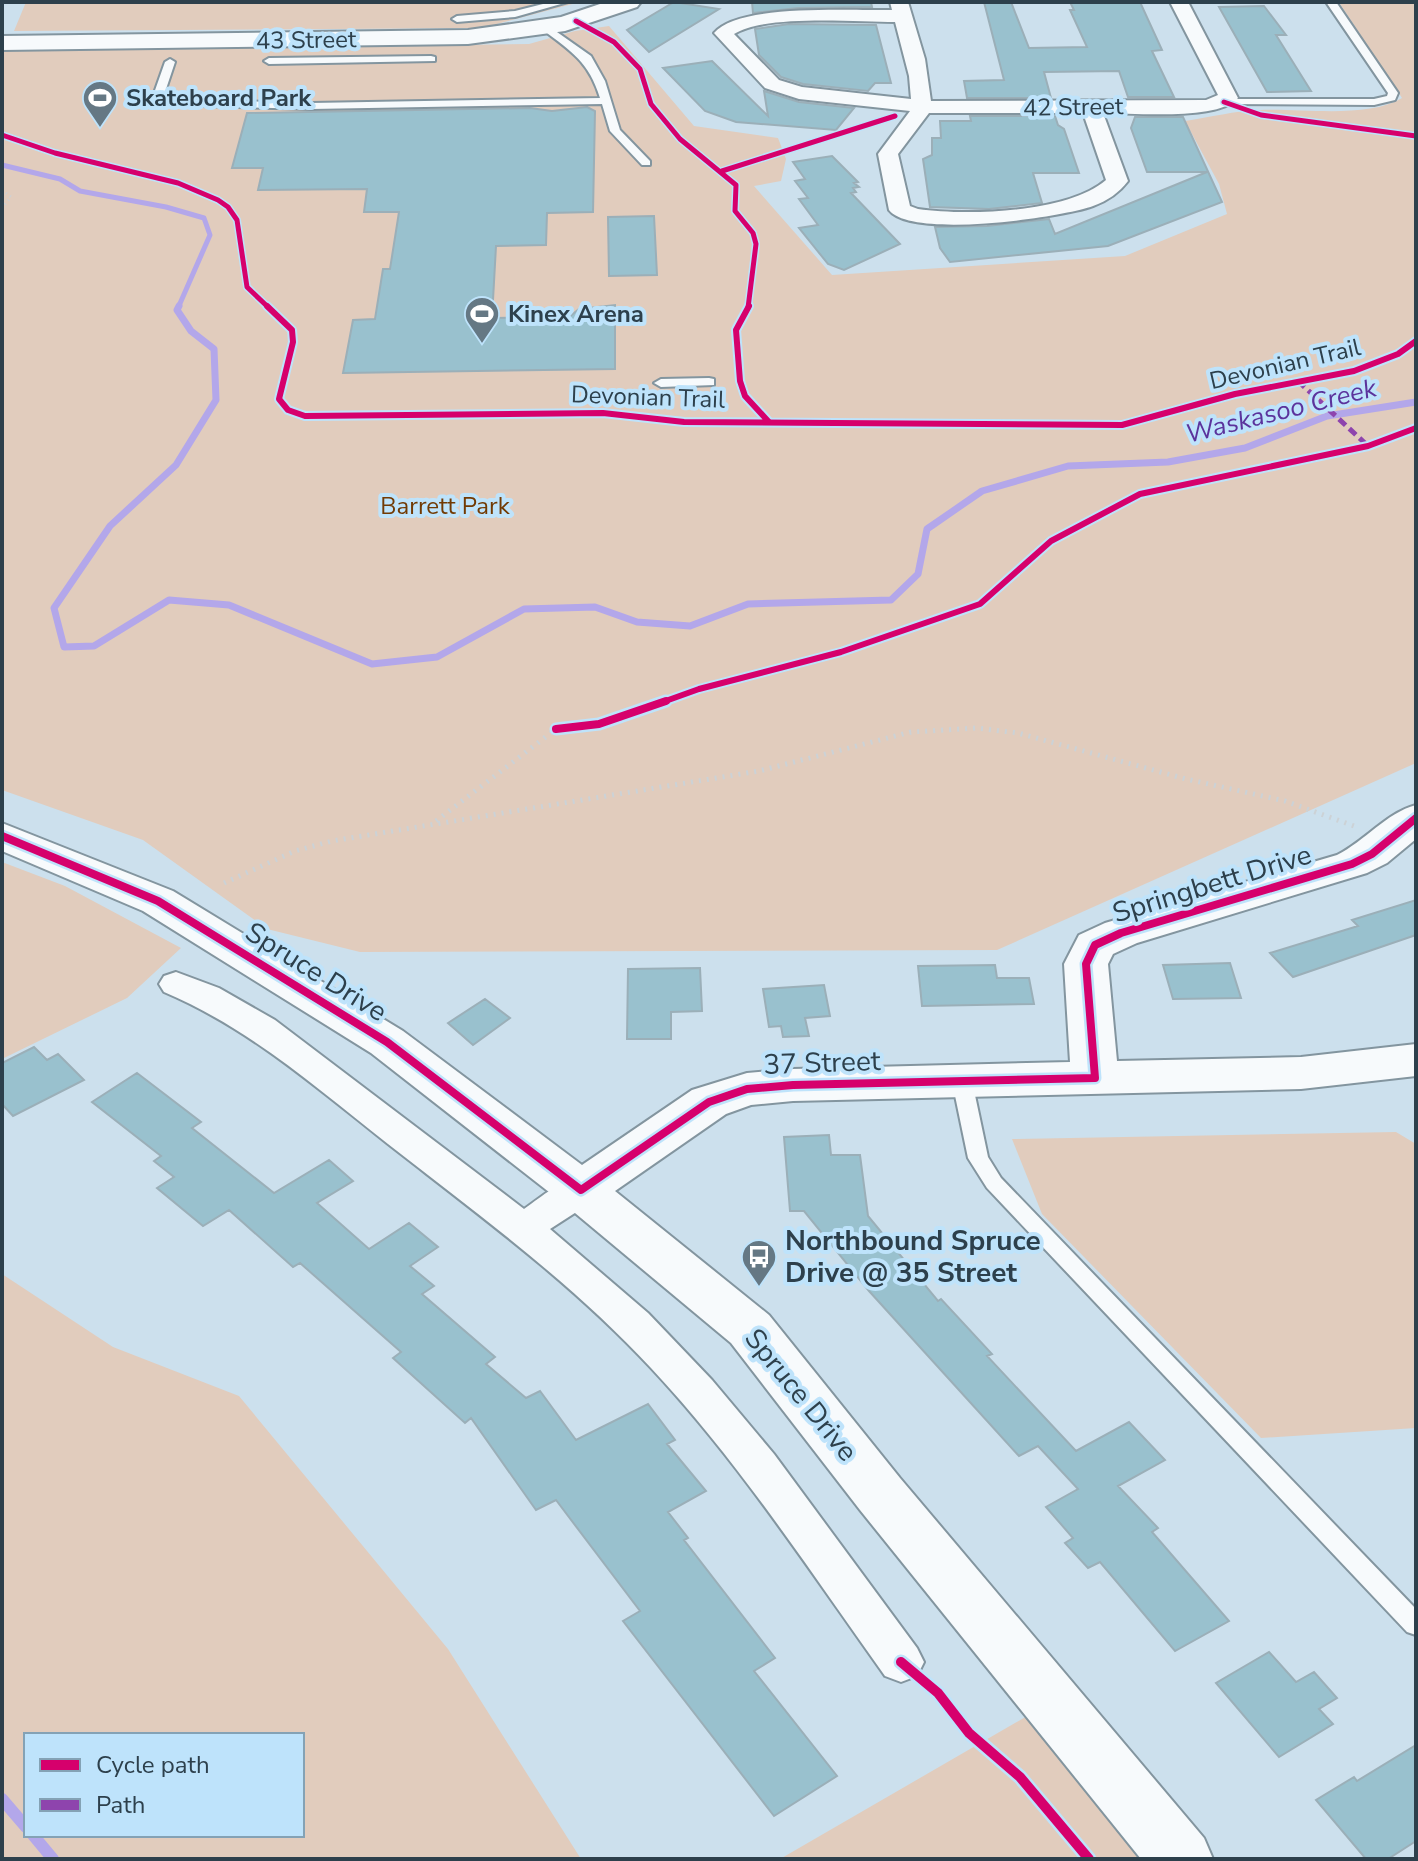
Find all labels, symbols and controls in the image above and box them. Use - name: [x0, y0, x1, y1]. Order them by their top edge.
- street label: 43 Street: [256, 23, 357, 57]
- sports icon: Skateboard Park: [81, 79, 119, 129]
- place label: Skateboard Park: [126, 82, 312, 114]
- street label: 42 Street: [1023, 90, 1124, 124]
- sports icon: Kinex Arena: [463, 295, 501, 345]
- place label: Kinex Arena: [508, 298, 644, 330]
- street label: Devonian Trail: [1206, 331, 1364, 397]
- water label: Waskasoo Creek: [1182, 370, 1381, 452]
- street label: Devonian Trail: [570, 378, 726, 416]
- park label: Barrett Park: [380, 490, 511, 522]
- street label: Springbett Drive: [1108, 836, 1316, 932]
- street label: Spruce Drive: [238, 913, 394, 1031]
- street label: 37 Street: [763, 1042, 881, 1084]
- place label: Northbound Spruce Drive @ 35 Street: [785, 1222, 1041, 1292]
- bus stop icon: Northbound Spruce Drive @ 35 Street: [740, 1238, 778, 1288]
- street label: Spruce Drive: [736, 1321, 866, 1469]
- legend: [24, 1733, 304, 1837]
- text: Cycle path: [96, 1749, 210, 1781]
- text: Path: [96, 1789, 145, 1821]

